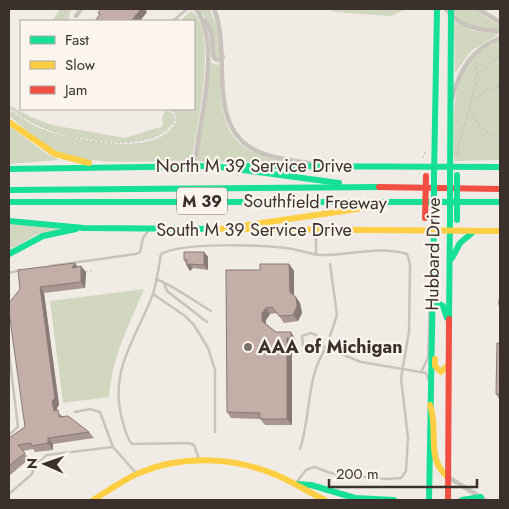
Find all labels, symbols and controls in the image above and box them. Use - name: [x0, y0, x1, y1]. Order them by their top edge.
- legend: [20, 20, 195, 110]
- text: Fast: [65, 29, 89, 51]
- text: Slow: [65, 54, 96, 76]
- text: Jam: [63, 79, 88, 101]
- street label: North M 39 Service Drive: [156, 153, 352, 179]
- road number: M 39: [177, 188, 227, 215]
- street label: Southfield Freeway: [243, 188, 387, 216]
- street label: Hubbard Drive: [419, 197, 447, 311]
- street label: South M 39 Service Drive: [156, 217, 352, 243]
- place label: AAA of Michigan: [257, 334, 403, 360]
- marker: AAA of Michigan: [242, 341, 254, 353]
- north arrow: [20, 439, 70, 489]
- scale bar: [329, 456, 476, 488]
- text: N: [22, 458, 42, 469]
- text: 200 m: [336, 463, 379, 485]

